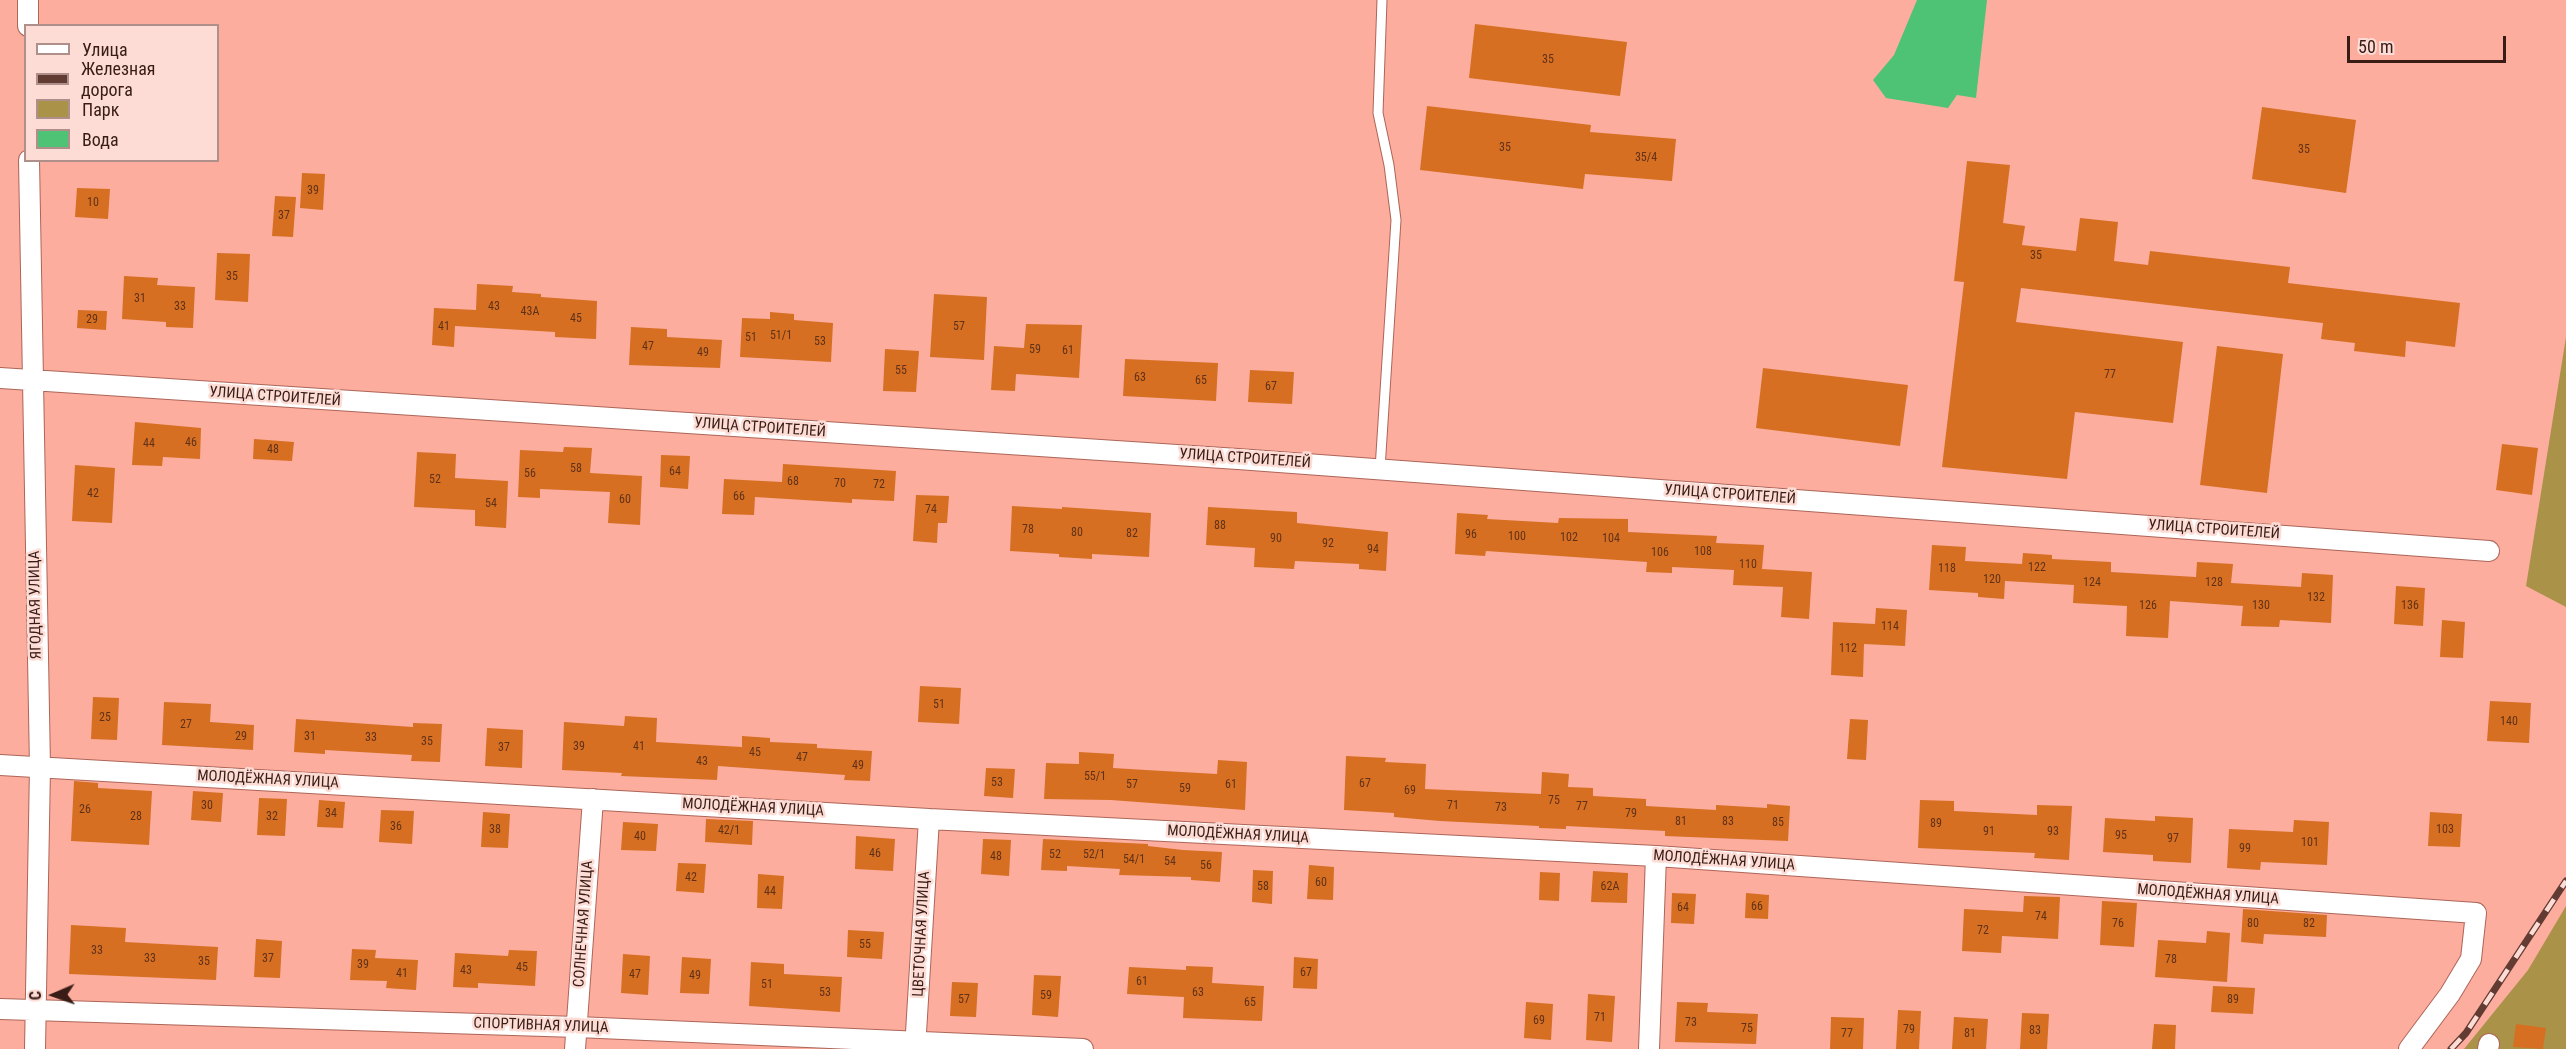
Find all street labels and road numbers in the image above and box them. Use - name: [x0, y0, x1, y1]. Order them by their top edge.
- street label: УЛИЦА СТРОИТЕЛЕЙ: [209, 383, 341, 411]
- street label: УЛИЦА СТРОИТЕЛЕЙ: [694, 414, 826, 442]
- street label: УЛИЦА СТРОИТЕЛЕЙ: [1179, 445, 1311, 473]
- street label: УЛИЦА СТРОИТЕЛЕЙ: [1664, 481, 1796, 509]
- street label: УЛИЦА СТРОИТЕЛЕЙ: [2148, 516, 2280, 544]
- street label: ЯГОДНАЯ УЛИЦА: [26, 551, 46, 659]
- street label: МОЛОДЁЖНАЯ УЛИЦА: [197, 767, 339, 793]
- street label: МОЛОДЁЖНАЯ УЛИЦА: [682, 795, 824, 821]
- street label: МОЛОДЁЖНАЯ УЛИЦА: [1167, 822, 1309, 848]
- street label: МОЛОДЁЖНАЯ УЛИЦА: [1653, 847, 1795, 875]
- street label: СОЛНЕЧНАЯ УЛИЦА: [571, 860, 597, 988]
- street label: ЦВЕТОЧНАЯ УЛИЦА: [910, 871, 934, 997]
- street label: МОЛОДЁЖНАЯ УЛИЦА: [2137, 881, 2279, 909]
- street label: СПОРТИВНАЯ УЛИЦА: [473, 1015, 609, 1037]

